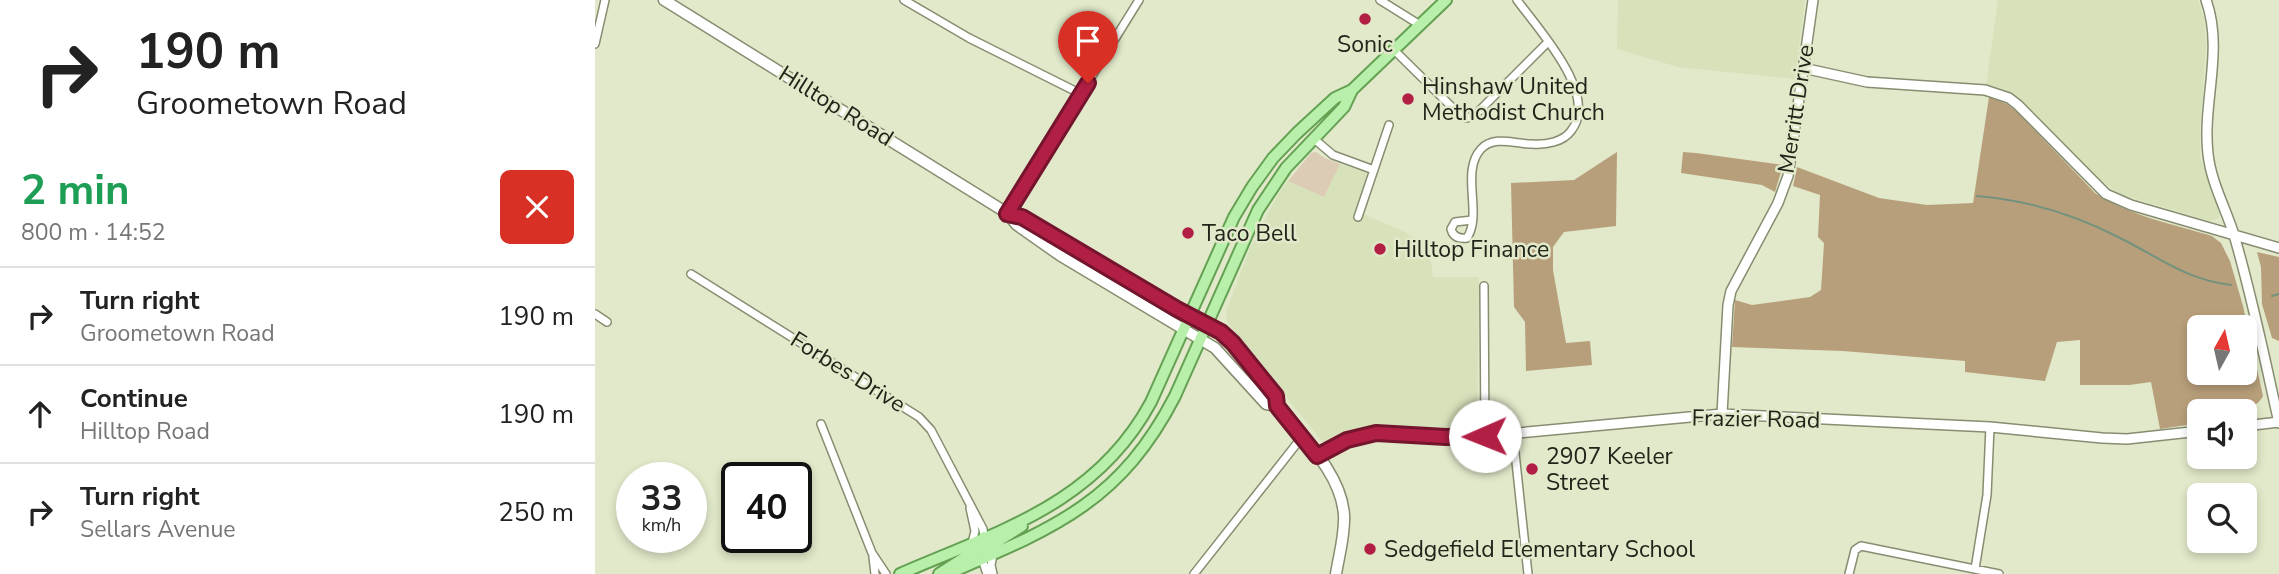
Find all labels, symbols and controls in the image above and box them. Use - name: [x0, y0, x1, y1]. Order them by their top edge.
- pin: [1058, 11, 1118, 83]
- marker: Sonic: [1357, 11, 1373, 27]
- text: 190 m: [136, 18, 280, 85]
- icon: arrive: [1069, 22, 1107, 60]
- icon: right: [21, 28, 112, 119]
- place label: Sonic: [1337, 29, 1393, 60]
- street label: Merritt Drive: [1771, 42, 1821, 176]
- street label: Hilltop Road: [773, 58, 899, 154]
- place label: Hinshaw United Methodist Church: [1422, 71, 1605, 128]
- text: Groometown Road: [136, 82, 407, 125]
- marker: Hinshaw United Methodist Church: [1400, 91, 1416, 107]
- text: 2 min: [21, 162, 130, 219]
- button: close: [500, 170, 574, 244]
- text: 800 m · 14:52: [21, 217, 166, 248]
- place label: Taco Bell: [1202, 218, 1297, 249]
- marker: Taco Bell: [1180, 225, 1196, 241]
- place label: Hilltop Finance: [1394, 234, 1549, 265]
- marker: Hilltop Finance: [1372, 241, 1388, 257]
- text: Turn right: [80, 283, 199, 318]
- icon: right: [21, 297, 59, 335]
- text: 190 m: [498, 299, 574, 334]
- north arrow: [2187, 315, 2257, 385]
- map controls: [2187, 315, 2257, 553]
- text: Groometown Road: [80, 318, 275, 349]
- street label: Forbes Drive: [785, 324, 911, 420]
- text: Continue: [80, 381, 188, 416]
- icon: ahead: [21, 395, 59, 433]
- text: 190 m: [498, 397, 574, 432]
- position arrow: [1448, 399, 1522, 473]
- button: sound: [2187, 399, 2257, 469]
- street label: Frazier Road: [1691, 402, 1821, 436]
- text: Hilltop Road: [80, 416, 210, 447]
- place label: 2907 Keeler Street: [1546, 441, 1674, 498]
- marker: 2907 Keeler Street: [1524, 461, 1540, 477]
- speed limit sign: 40: [721, 462, 812, 553]
- text: 33: [640, 475, 683, 522]
- text: Turn right: [80, 479, 199, 514]
- button: search: [2187, 483, 2257, 553]
- icon: right: [21, 493, 59, 531]
- text: 250 m: [498, 495, 574, 530]
- text: km/h: [642, 513, 681, 537]
- text: Sellars Avenue: [80, 514, 236, 545]
- place label: Sedgefield Elementary School: [1384, 534, 1695, 565]
- marker: Sedgefield Elementary School: [1362, 541, 1378, 557]

